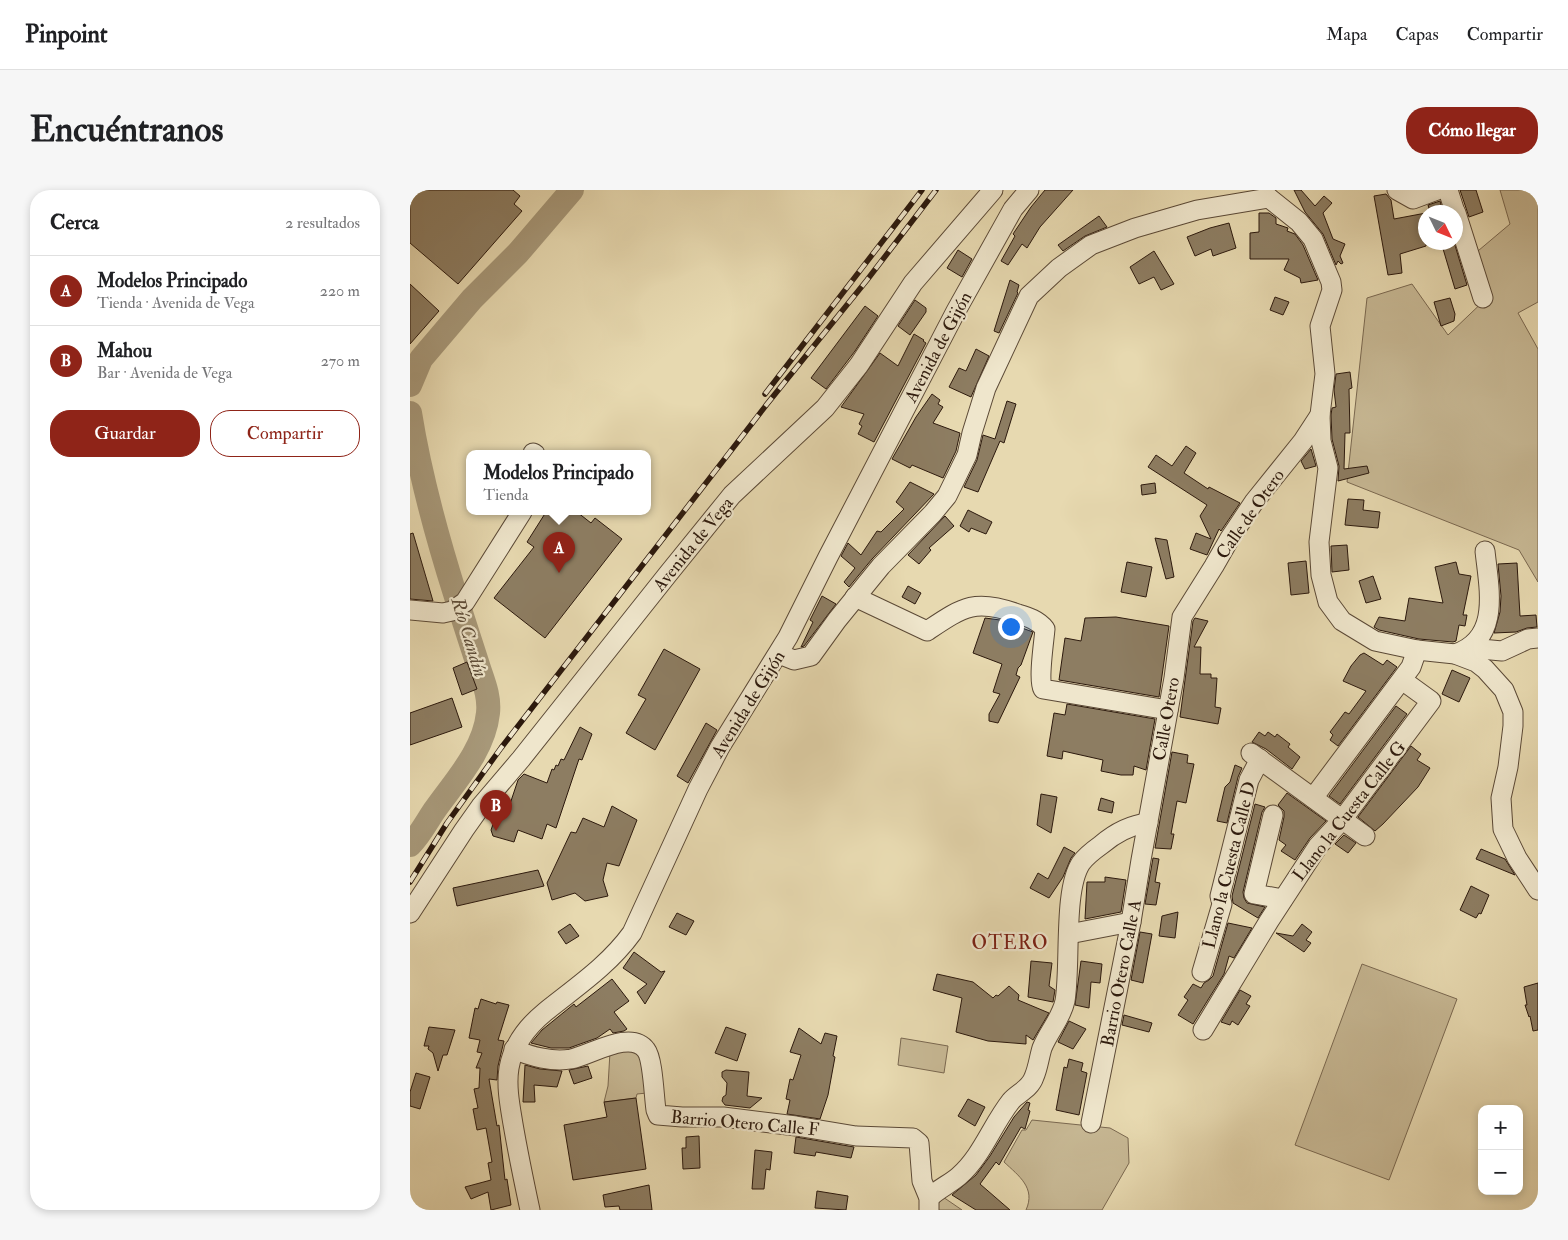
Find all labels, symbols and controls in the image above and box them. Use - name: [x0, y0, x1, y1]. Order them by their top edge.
- text: Pinpoint: [25, 19, 108, 50]
- text: Mapa: [1326, 23, 1368, 46]
- text: Capas: [1396, 23, 1439, 46]
- text: Compartir: [1467, 23, 1543, 46]
- button: Cómo llegar: [1406, 107, 1538, 154]
- text: Encuéntranos: [30, 108, 223, 152]
- north arrow: [1418, 205, 1463, 250]
- text: Cerca: [50, 209, 99, 236]
- text: 2 resultados: [285, 213, 360, 233]
- text: Modelos Principado: [97, 269, 247, 293]
- text: A: [61, 281, 71, 301]
- text: 220 m: [320, 281, 360, 301]
- street label: Avenida de Gijón: [899, 288, 977, 408]
- text: Tienda · Avenida de Vega: [97, 293, 255, 313]
- text: Mahou: [97, 339, 152, 363]
- text: B: [61, 351, 71, 371]
- text: 270 m: [321, 351, 360, 371]
- text: Bar · Avenida de Vega: [97, 363, 232, 383]
- button: Guardar: [50, 410, 200, 457]
- button: Compartir: [210, 410, 360, 457]
- popup: [466, 450, 651, 515]
- text: Modelos Principado: [483, 461, 634, 485]
- street label: Calle de Otero: [1211, 465, 1290, 564]
- text: Tienda: [483, 485, 529, 505]
- street label: Avenida de Vega: [648, 492, 739, 597]
- pin: A: [543, 532, 575, 573]
- water label: Río Candín: [445, 594, 493, 680]
- your location: [998, 614, 1024, 640]
- street label: Avenida de Gijón: [706, 646, 791, 763]
- street label: Calle Otero: [1148, 675, 1185, 763]
- street label: Llano la Cuesta Calle G: [1287, 737, 1411, 886]
- street label: Llano la Cuesta Calle D: [1198, 779, 1261, 951]
- pin: B: [480, 790, 512, 831]
- street label: Barrio Otero Calle A: [1096, 897, 1147, 1049]
- district label: OTERO: [972, 931, 1048, 955]
- map controls: [1478, 1105, 1523, 1195]
- button: +: [1478, 1105, 1523, 1150]
- street label: Barrio Otero Calle F: [670, 1106, 820, 1141]
- button: −: [1478, 1150, 1523, 1195]

